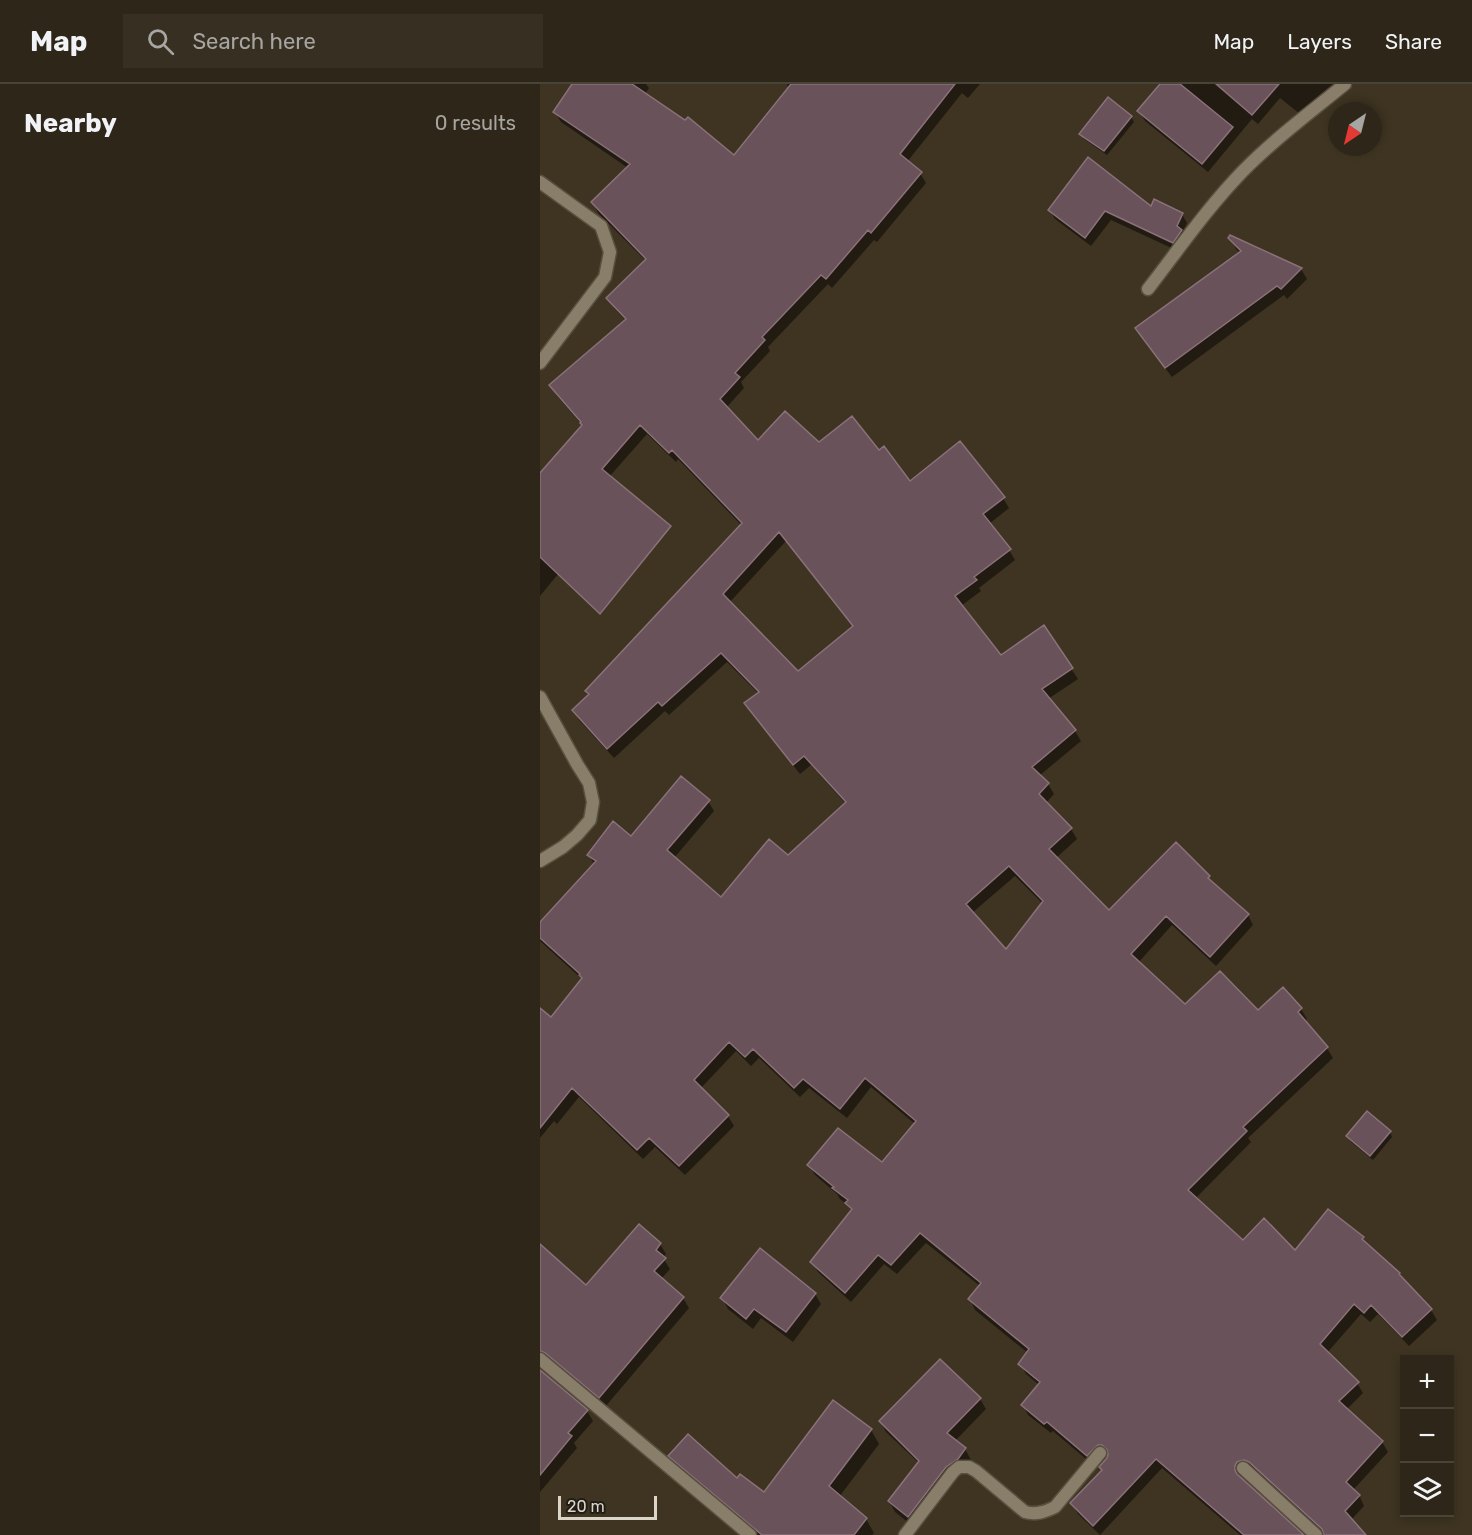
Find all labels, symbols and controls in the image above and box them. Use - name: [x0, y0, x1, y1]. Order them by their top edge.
- search box: [123, 14, 543, 68]
- text: Map: [30, 25, 87, 58]
- icon: search: [144, 25, 177, 58]
- text: Search here: [192, 28, 316, 55]
- text: Map: [1213, 29, 1254, 54]
- text: Layers: [1287, 29, 1352, 54]
- text: Share: [1385, 29, 1442, 54]
- north arrow: [1328, 102, 1382, 156]
- text: Nearby: [24, 108, 117, 139]
- text: 0 results: [435, 111, 516, 135]
- map controls: [1400, 1355, 1454, 1517]
- button: +: [1400, 1355, 1454, 1409]
- button: −: [1400, 1409, 1454, 1463]
- button: layers: [1400, 1463, 1454, 1517]
- scale bar: [558, 1493, 657, 1520]
- text: 20 m: [567, 1497, 605, 1516]

